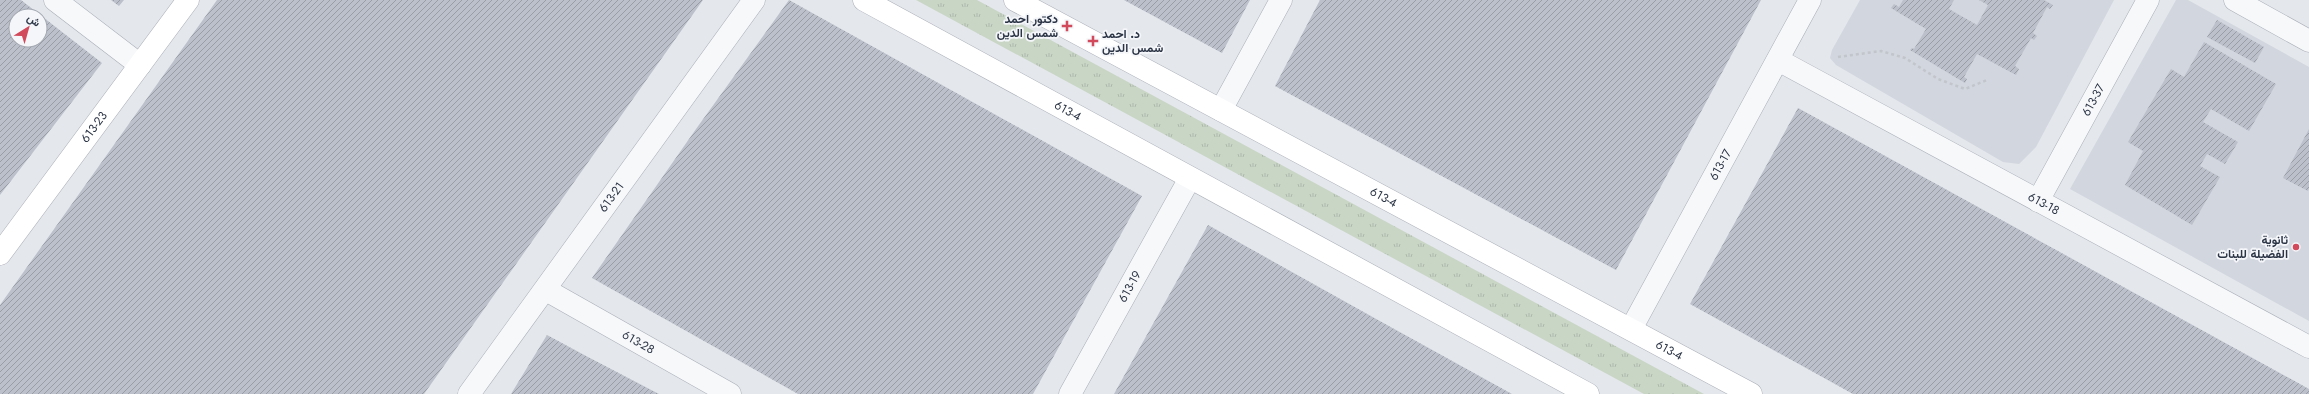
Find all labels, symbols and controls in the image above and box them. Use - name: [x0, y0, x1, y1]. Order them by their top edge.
- north arrow: [8, 8, 48, 48]
- text: ش: [24, 10, 44, 30]
- place label: دكتور احمد شمس الدين: [997, 10, 1058, 42]
- marker: دكتور احمد شمس الدين: [1061, 20, 1073, 32]
- place label: د. احمد شمس الدين: [1102, 25, 1164, 57]
- marker: د. احمد شمس الدين: [1087, 35, 1099, 47]
- street label: 613-37: [2077, 80, 2110, 119]
- street label: 613-4: [1051, 96, 1085, 126]
- street label: 613-23: [76, 107, 112, 146]
- street label: 613-17: [1705, 145, 1737, 184]
- street label: 613-21: [594, 178, 629, 216]
- street label: 613-4: [1367, 183, 1400, 212]
- street label: 613-18: [2025, 188, 2063, 219]
- place label: ثانوية الفضيلة للبنات: [2217, 231, 2288, 263]
- marker: ثانوية الفضيلة للبنات: [2291, 242, 2301, 252]
- street label: 613-19: [1114, 267, 1146, 306]
- street label: 613-28: [619, 326, 658, 359]
- street label: 613-4: [1652, 336, 1686, 365]

